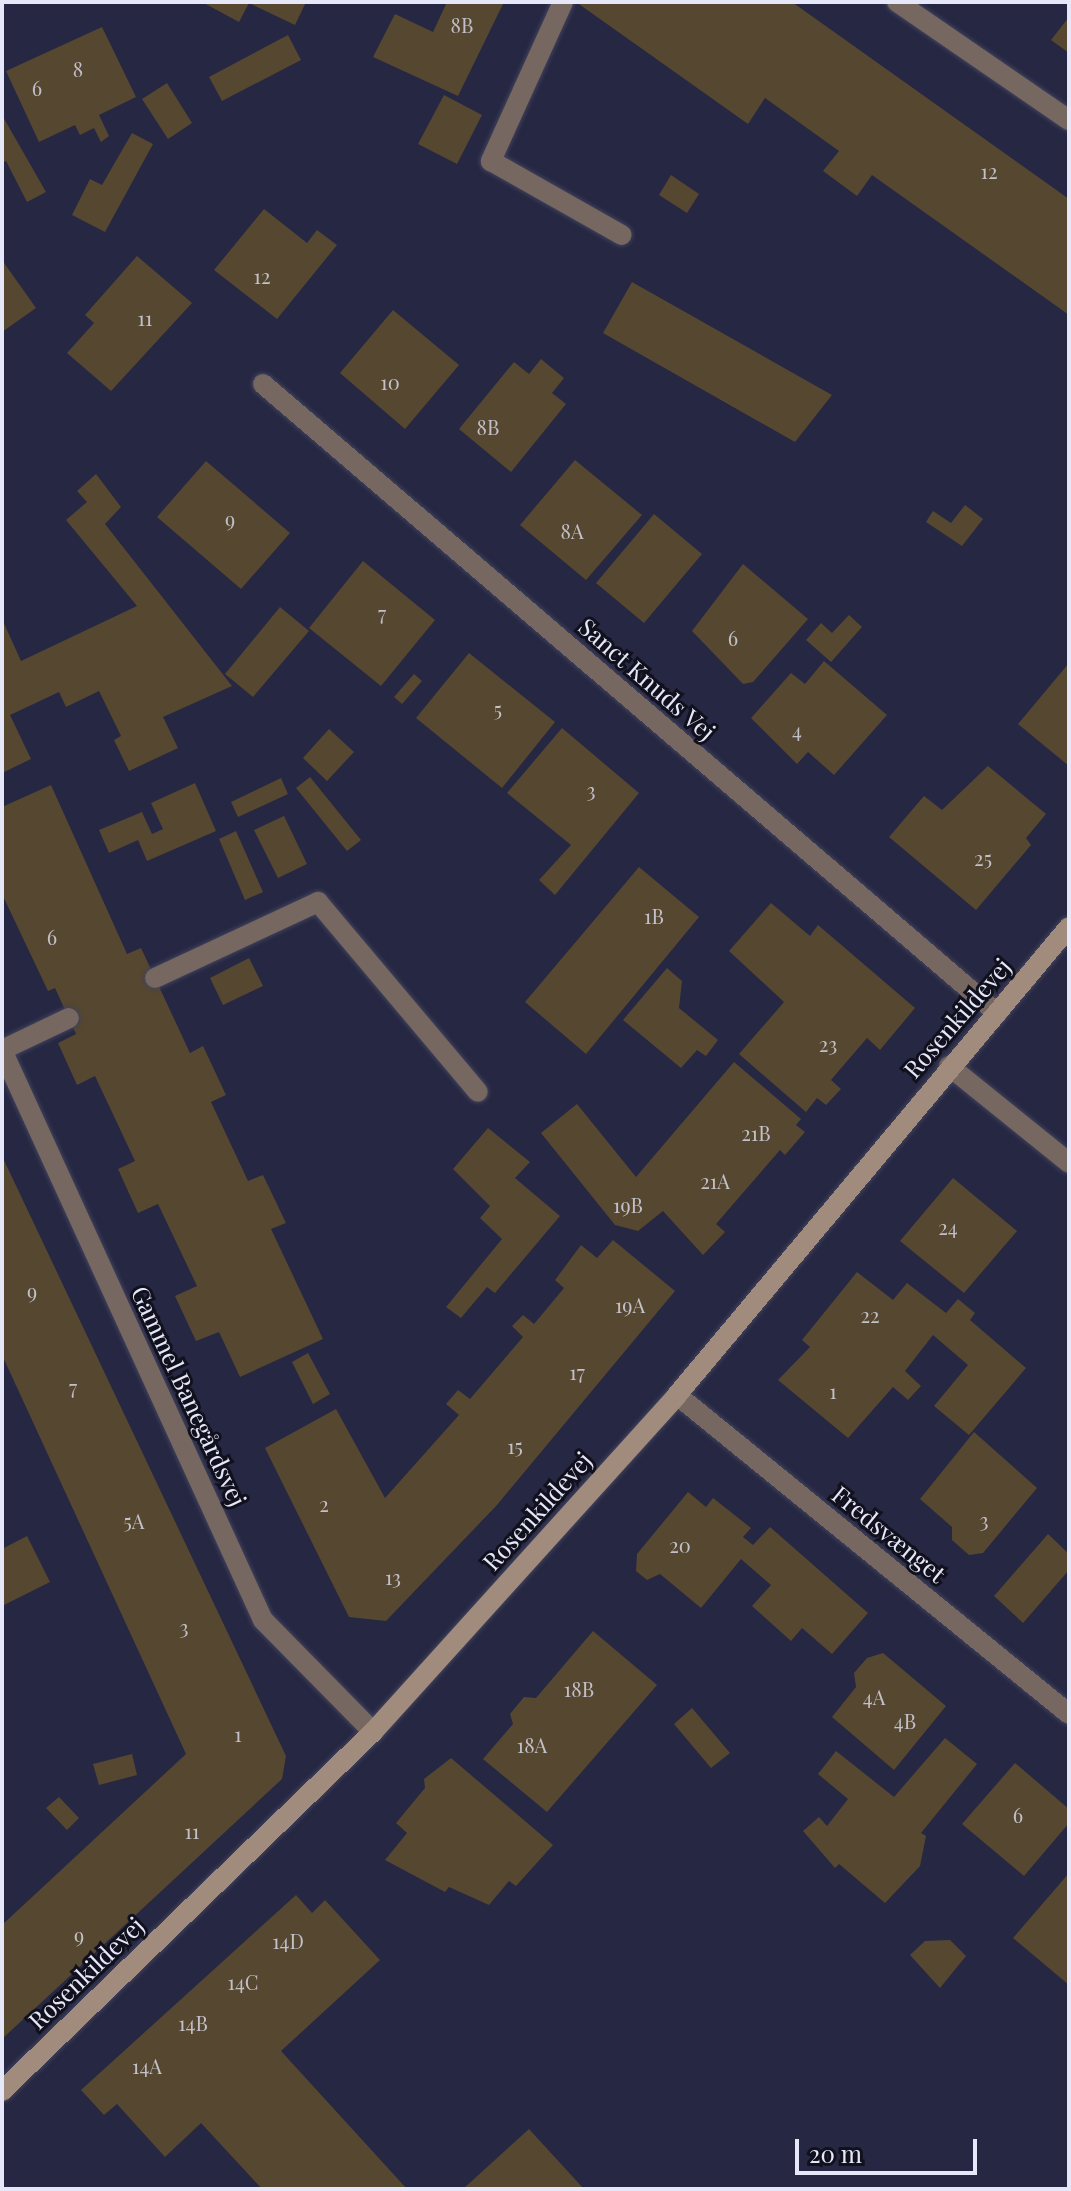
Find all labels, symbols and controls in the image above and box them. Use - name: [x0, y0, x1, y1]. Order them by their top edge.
- house number: 8B: [451, 12, 473, 36]
- house number: 8: [73, 56, 83, 80]
- house number: 6: [32, 75, 42, 99]
- house number: 12: [981, 158, 997, 182]
- house number: 12: [254, 263, 270, 287]
- house number: 11: [138, 305, 152, 329]
- house number: 10: [380, 369, 400, 393]
- house number: 8B: [477, 414, 499, 438]
- house number: 9: [225, 506, 235, 530]
- house number: 8A: [561, 518, 583, 542]
- house number: 7: [378, 600, 386, 624]
- street label: Sanct Knuds Vej: [573, 612, 721, 746]
- house number: 6: [728, 625, 738, 649]
- house number: 5: [494, 696, 502, 720]
- house number: 4: [792, 717, 802, 741]
- house number: 3: [586, 777, 596, 801]
- house number: 25: [974, 845, 992, 869]
- house number: 1B: [644, 903, 664, 927]
- house number: 6: [47, 924, 57, 948]
- street label: Rosenkildevej: [897, 952, 1017, 1084]
- house number: 23: [819, 1031, 837, 1055]
- house number: 21B: [741, 1120, 771, 1144]
- house number: 21A: [700, 1168, 730, 1192]
- house number: 19B: [613, 1192, 643, 1216]
- house number: 24: [938, 1214, 958, 1238]
- house number: 9: [27, 1278, 37, 1302]
- street label: Gammel Banegårdsvej: [125, 1282, 253, 1510]
- house number: 19A: [615, 1292, 645, 1316]
- house number: 22: [860, 1302, 880, 1326]
- house number: 17: [569, 1359, 585, 1383]
- house number: 7: [69, 1374, 77, 1398]
- house number: 1: [829, 1378, 837, 1402]
- house number: 15: [507, 1433, 523, 1457]
- street label: Rosenkildevej: [477, 1446, 597, 1576]
- street label: Fredsvænget: [827, 1480, 951, 1588]
- house number: 2: [319, 1491, 329, 1515]
- house number: 3: [979, 1507, 989, 1531]
- house number: 5A: [124, 1508, 144, 1532]
- house number: 20: [669, 1532, 691, 1556]
- house number: 13: [385, 1564, 401, 1588]
- house number: 3: [179, 1614, 189, 1638]
- house number: 18B: [564, 1676, 594, 1700]
- house number: 4A: [863, 1684, 885, 1708]
- house number: 4B: [894, 1708, 916, 1732]
- house number: 1: [234, 1721, 242, 1745]
- house number: 18A: [517, 1732, 547, 1756]
- house number: 6: [1013, 1802, 1023, 1826]
- house number: 11: [185, 1818, 199, 1842]
- street label: Rosenkildevej: [22, 1911, 150, 2035]
- house number: 9: [74, 1922, 84, 1946]
- house number: 14D: [272, 1928, 304, 1952]
- house number: 14C: [227, 1969, 259, 1993]
- house number: 14B: [178, 2010, 208, 2034]
- house number: 14A: [132, 2053, 162, 2077]
- scale bar: [799, 2123, 981, 2173]
- text: 20 m: [809, 2137, 862, 2169]

